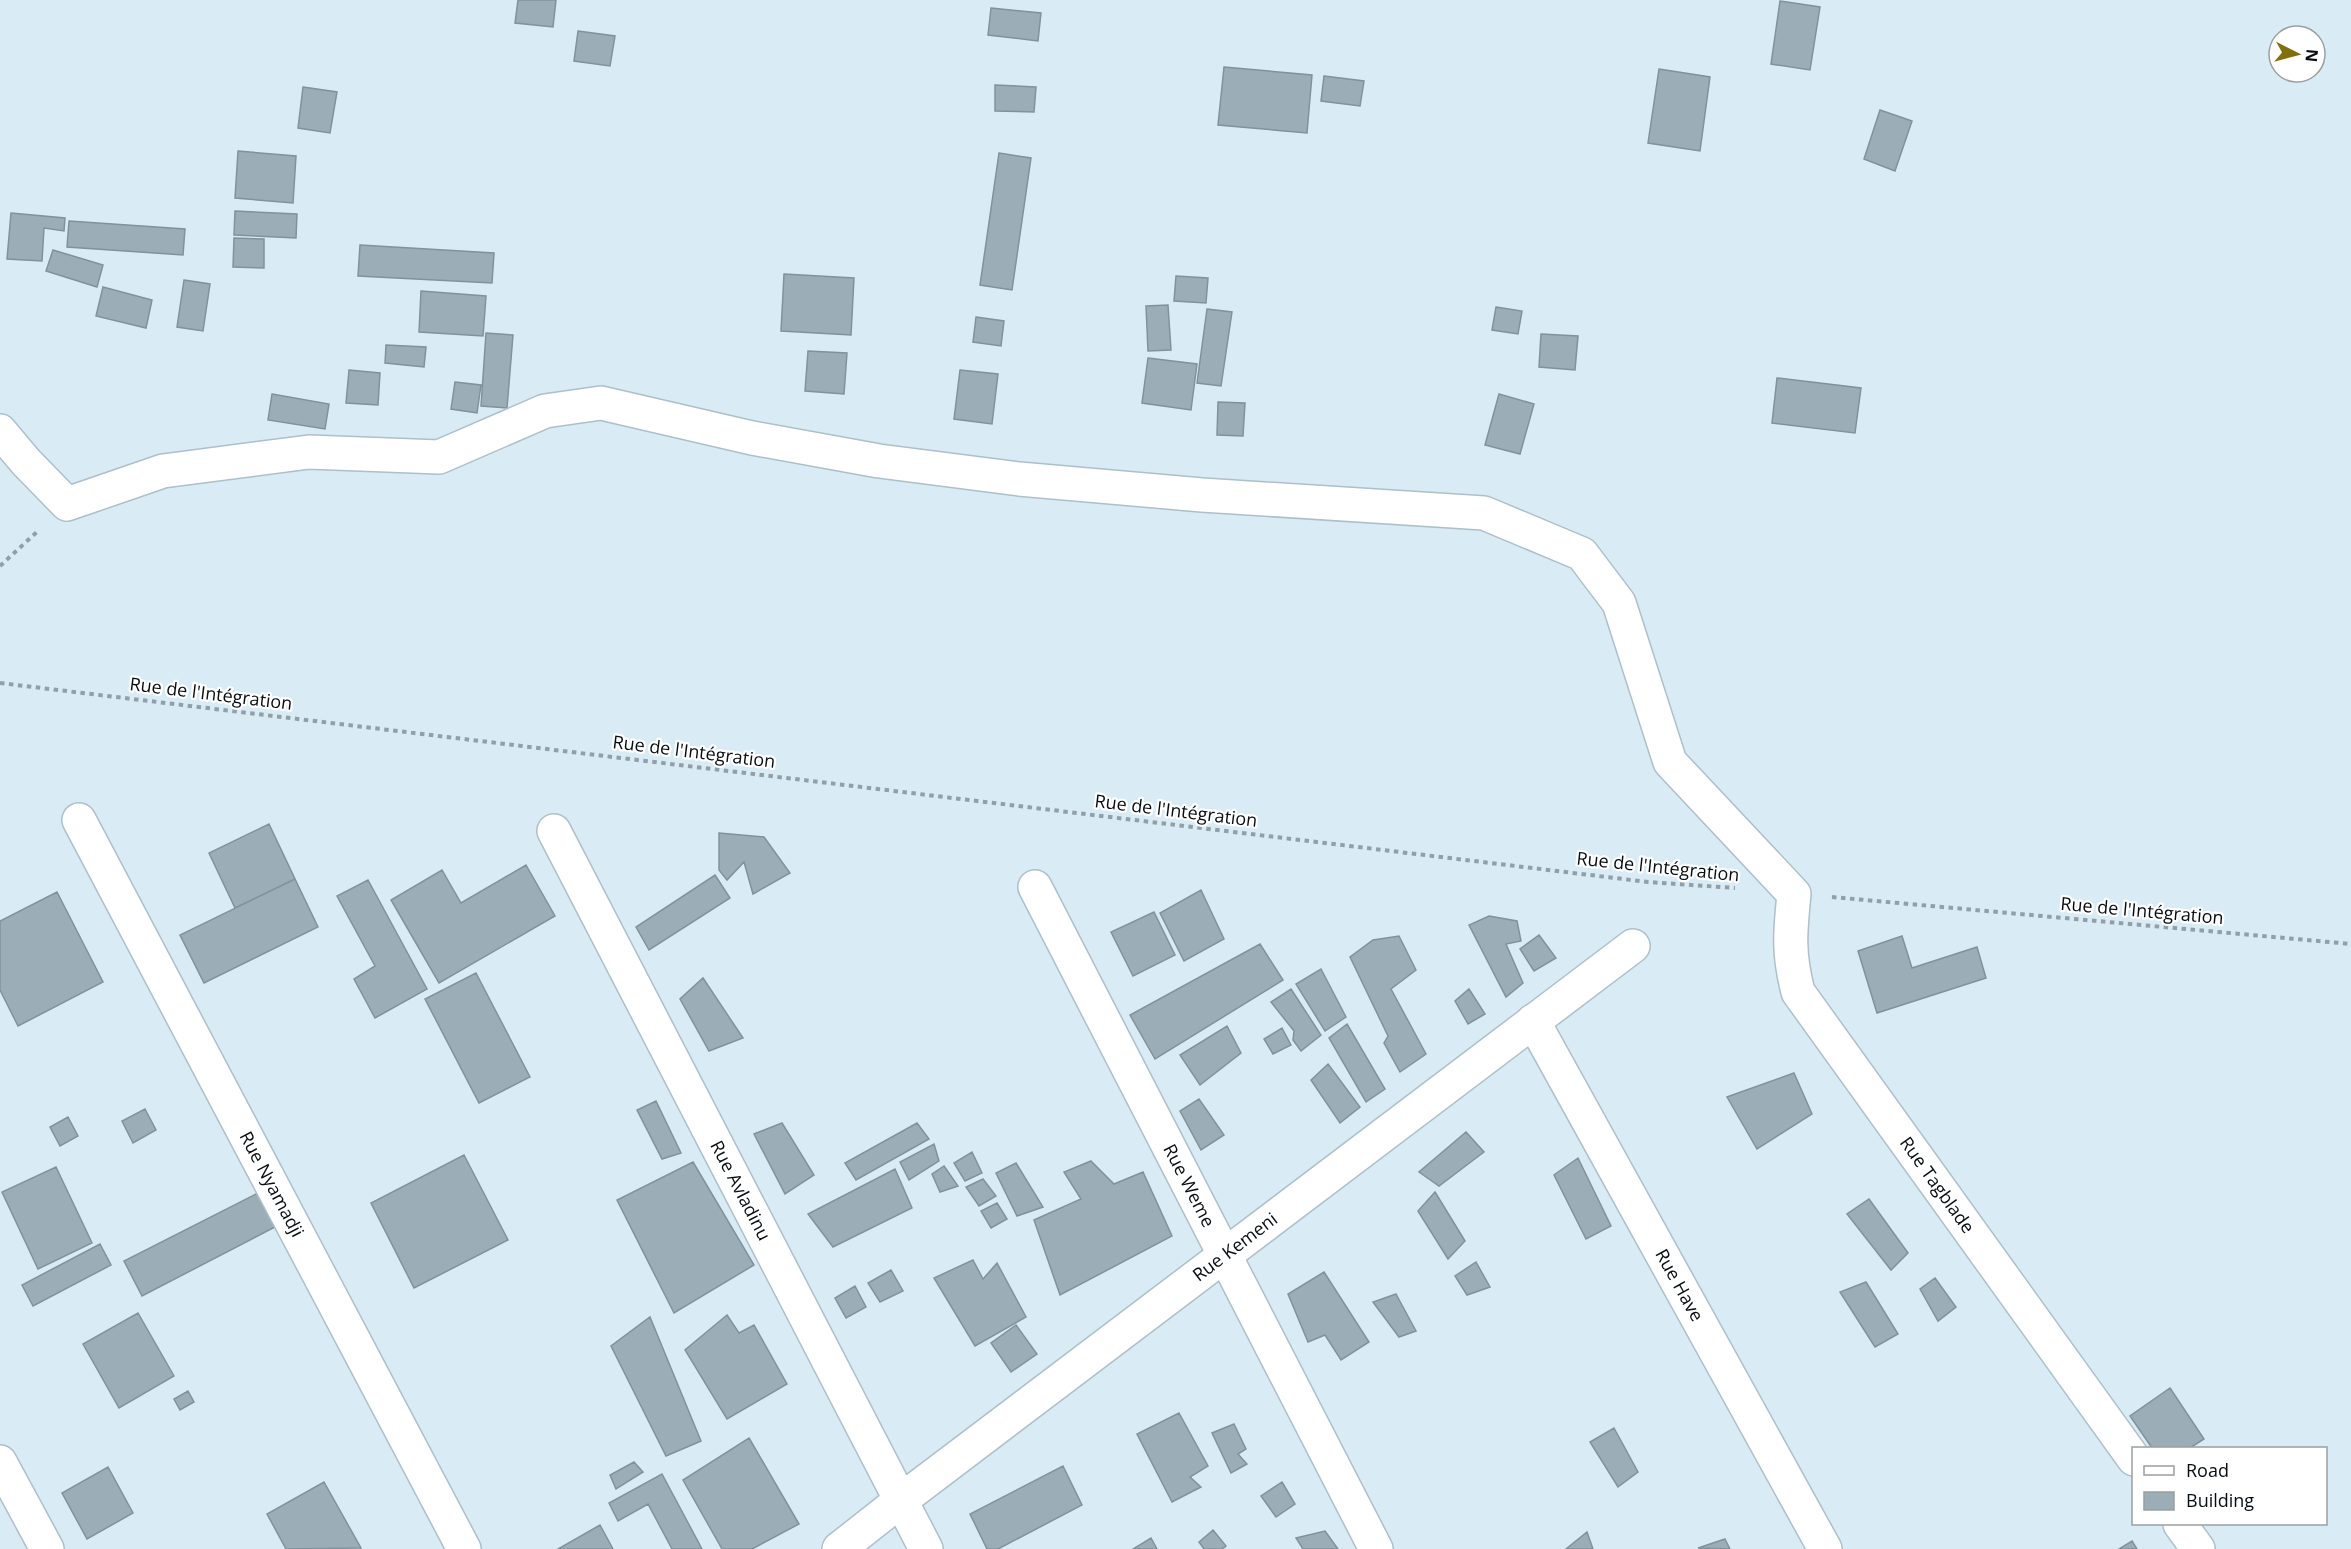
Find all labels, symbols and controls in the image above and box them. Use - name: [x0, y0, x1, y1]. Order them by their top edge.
- north arrow: [2267, 24, 2327, 84]
- text: N: [2300, 48, 2324, 63]
- street label: Rue de l'Intégration: [128, 671, 294, 715]
- street label: Rue de l'Intégration: [611, 729, 777, 773]
- street label: Rue de l'Intégration: [1093, 788, 1259, 832]
- street label: Rue de l'Intégration: [1575, 846, 1741, 886]
- street label: Rue de l'Intégration: [2059, 891, 2225, 929]
- street label: Rue Nyamadji: [235, 1127, 310, 1241]
- street label: Rue Tagblade: [1895, 1132, 1981, 1238]
- street label: Rue Avladinu: [705, 1136, 777, 1244]
- street label: Rue Weme: [1158, 1140, 1221, 1231]
- street label: Rue Kemeni: [1187, 1207, 1282, 1286]
- street label: Rue Have: [1650, 1244, 1710, 1325]
- legend: [2132, 1447, 2327, 1525]
- text: Road: [2186, 1458, 2229, 1482]
- text: Building: [2186, 1488, 2254, 1512]

